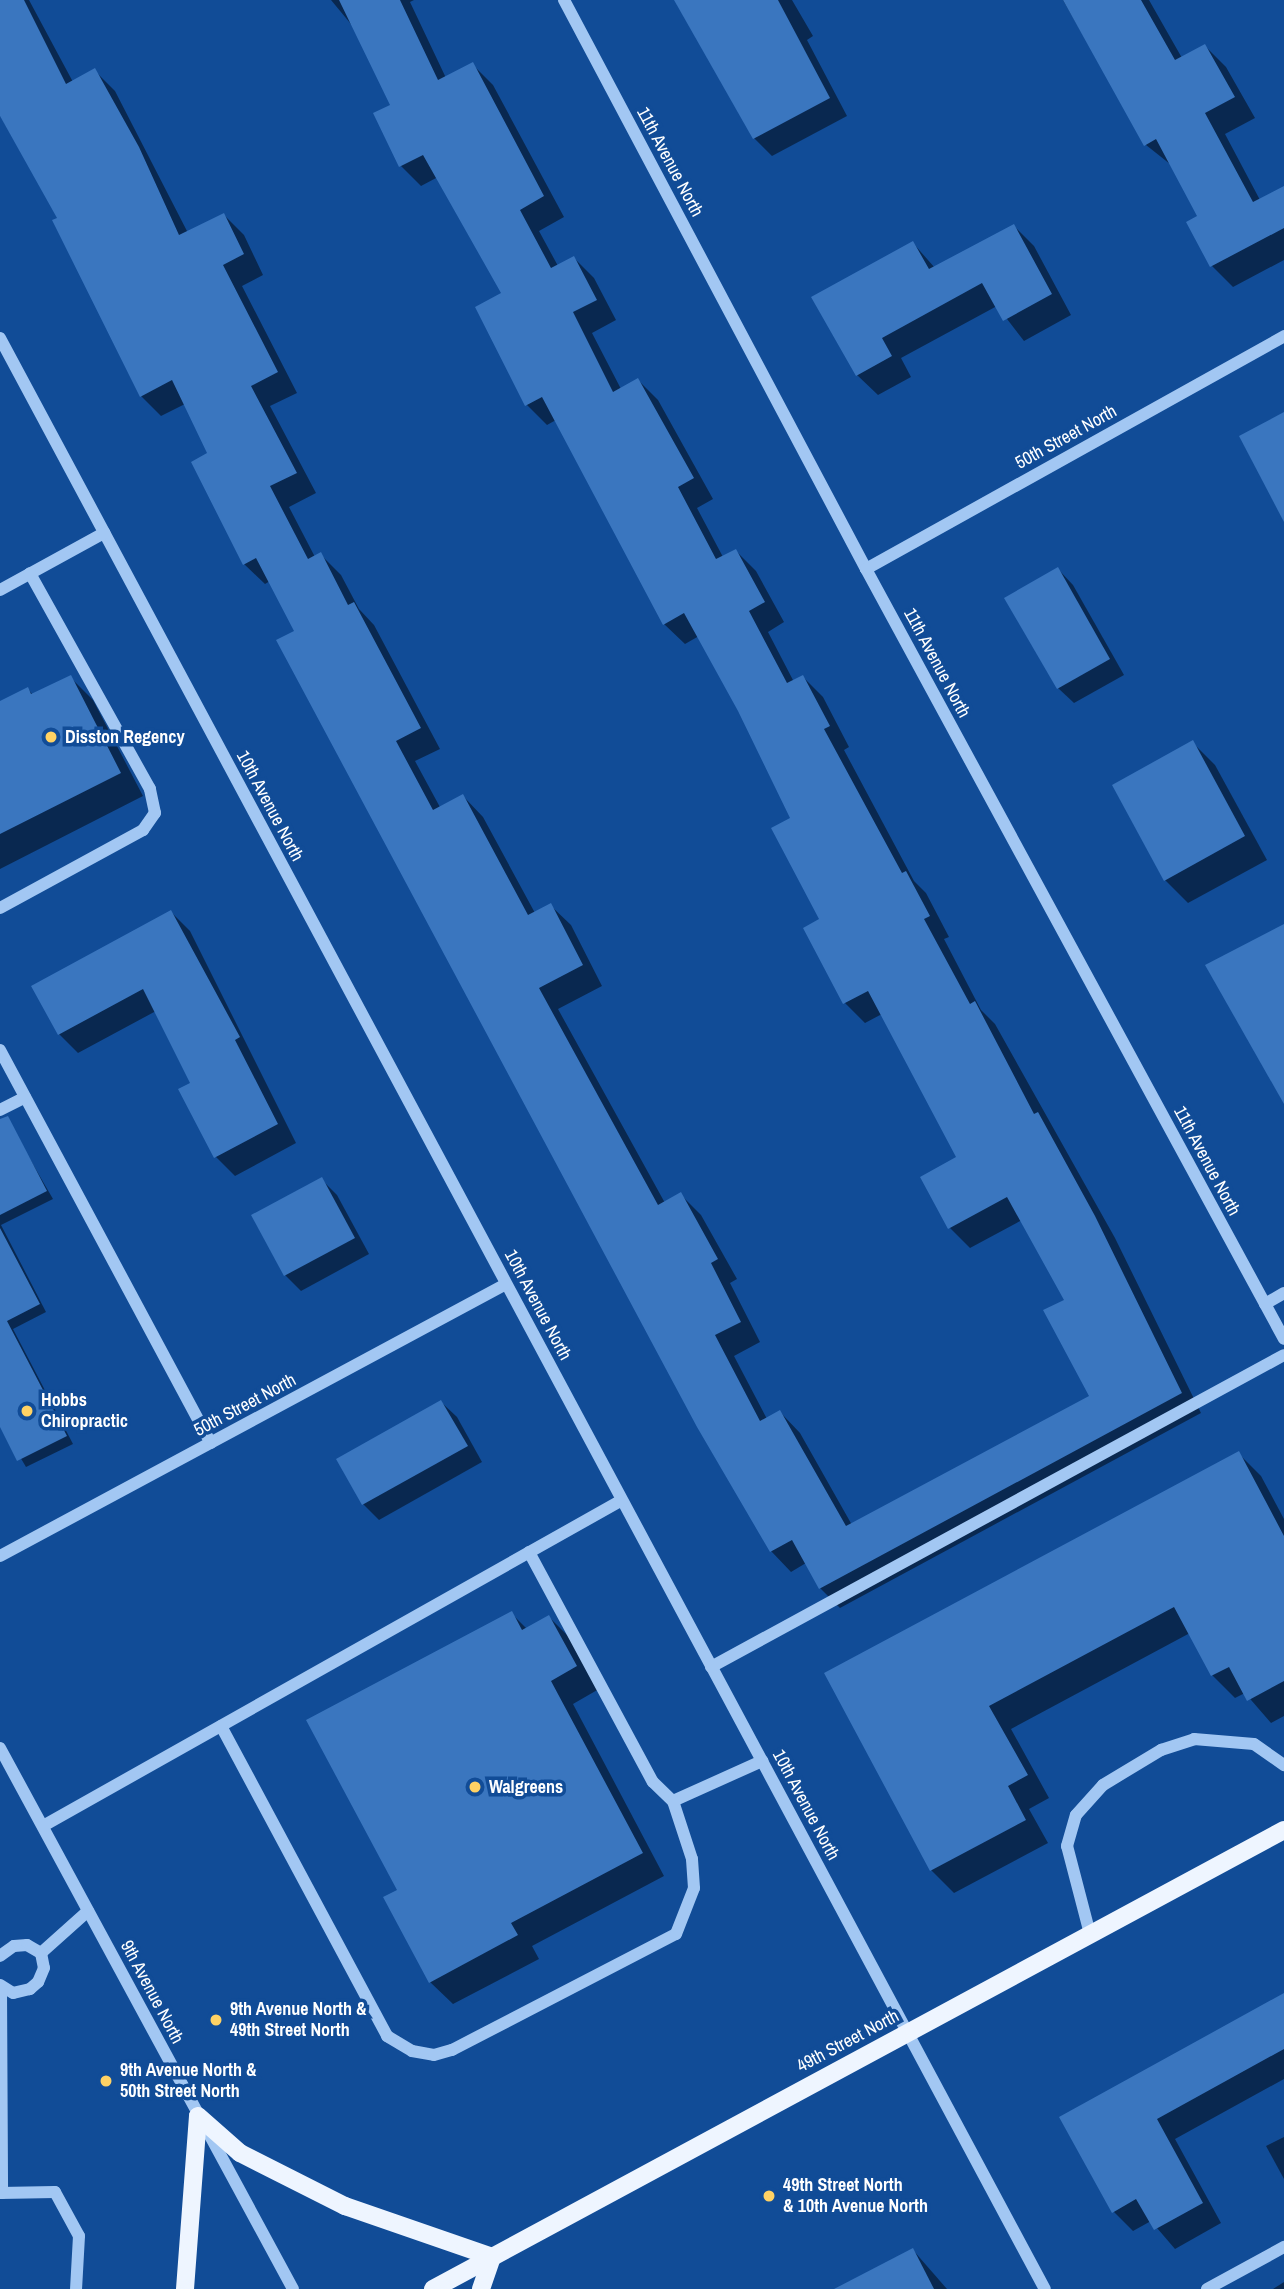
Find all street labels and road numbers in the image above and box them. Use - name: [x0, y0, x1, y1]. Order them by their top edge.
- street label: 11th Avenue North: [632, 103, 708, 221]
- street label: 50th Street North: [1012, 400, 1120, 474]
- street label: 11th Avenue North: [899, 604, 975, 722]
- street label: 10th Avenue North: [232, 747, 308, 865]
- street label: 11th Avenue North: [1169, 1102, 1245, 1220]
- street label: 10th Avenue North: [500, 1246, 576, 1364]
- street label: 50th Street North: [190, 1369, 300, 1441]
- street label: 10th Avenue North: [768, 1746, 844, 1864]
- street label: 9th Avenue North: [116, 1936, 188, 2048]
- street label: 49th Street North: [793, 2005, 903, 2077]

